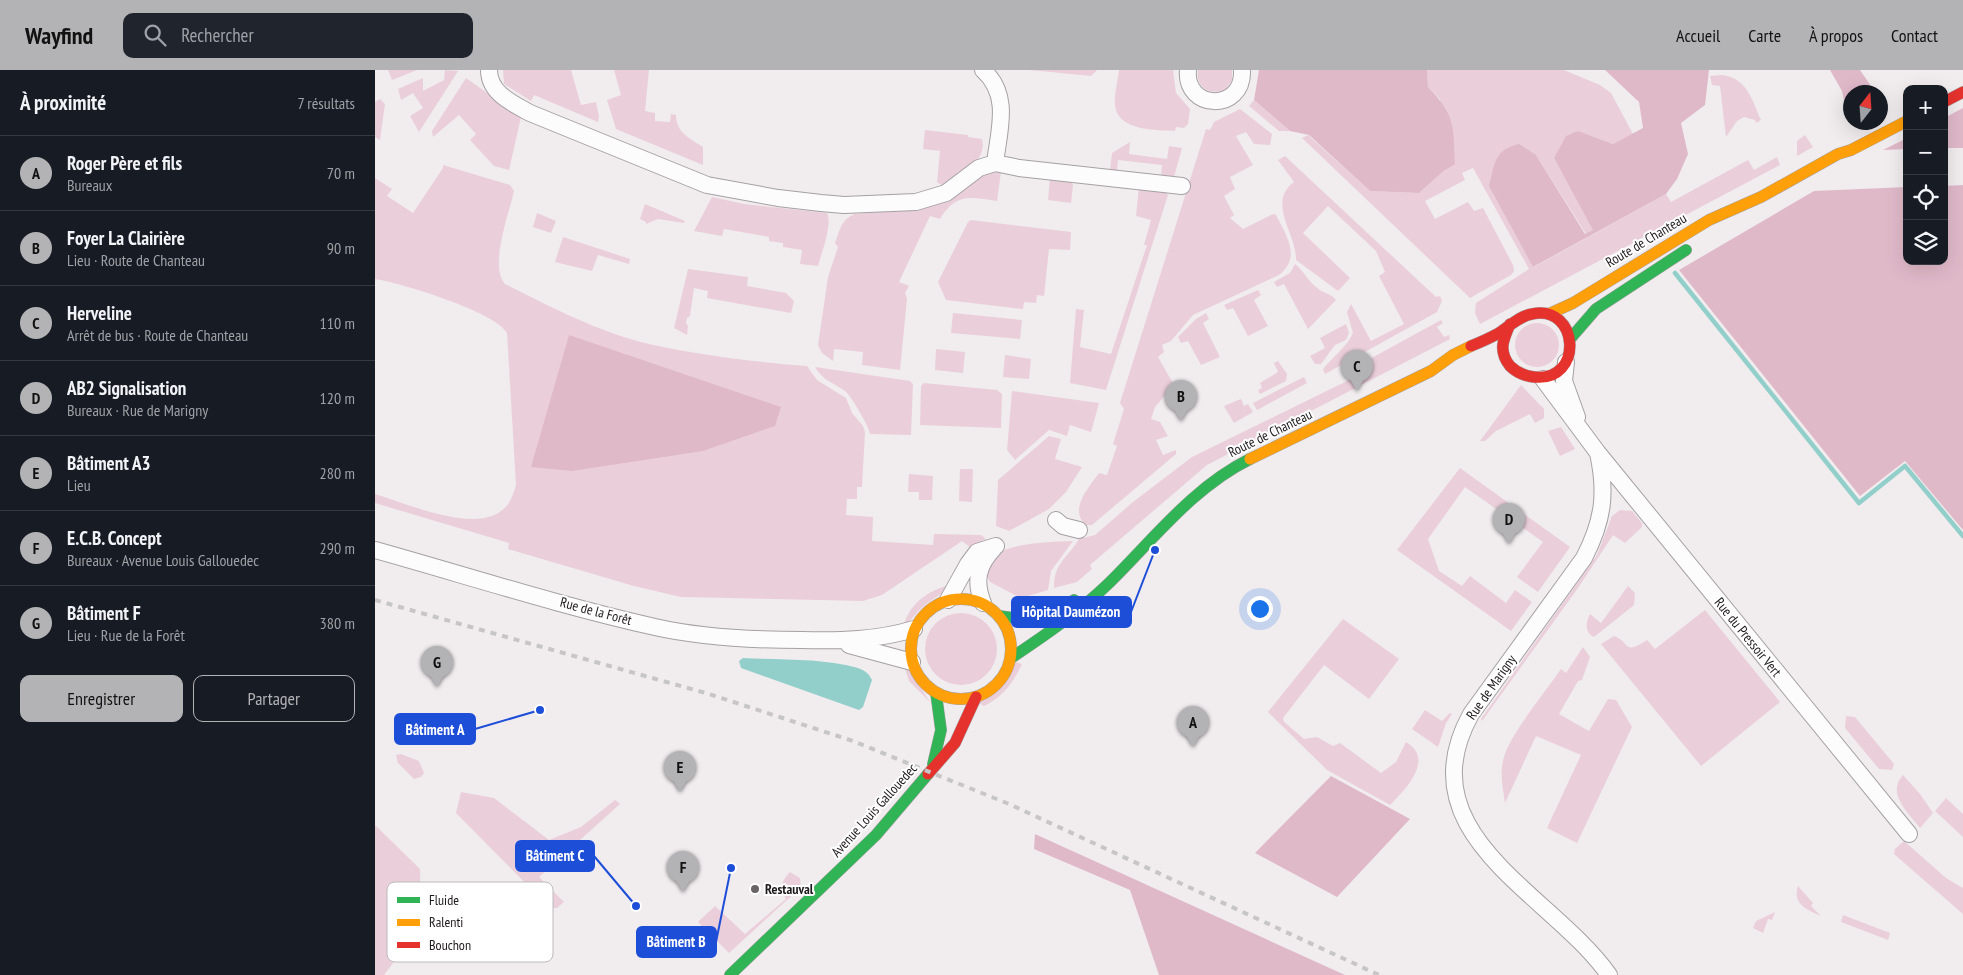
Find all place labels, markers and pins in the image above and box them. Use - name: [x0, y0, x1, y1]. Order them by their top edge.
- pin: C: [1341, 350, 1373, 391]
- pin: B: [1165, 380, 1197, 421]
- pin: D: [1493, 503, 1525, 544]
- callout: Hôpital Daumézon: [1012, 597, 1131, 627]
- pin: G: [421, 646, 453, 687]
- pin: A: [1177, 706, 1209, 747]
- callout: Bâtiment A: [395, 714, 475, 744]
- pin: E: [664, 751, 696, 792]
- callout: Bâtiment C: [516, 841, 594, 871]
- pin: F: [667, 851, 699, 892]
- place label: Restauval: [765, 880, 814, 898]
- marker: Restauval: [749, 883, 761, 895]
- callout: Bâtiment B: [637, 927, 716, 957]

